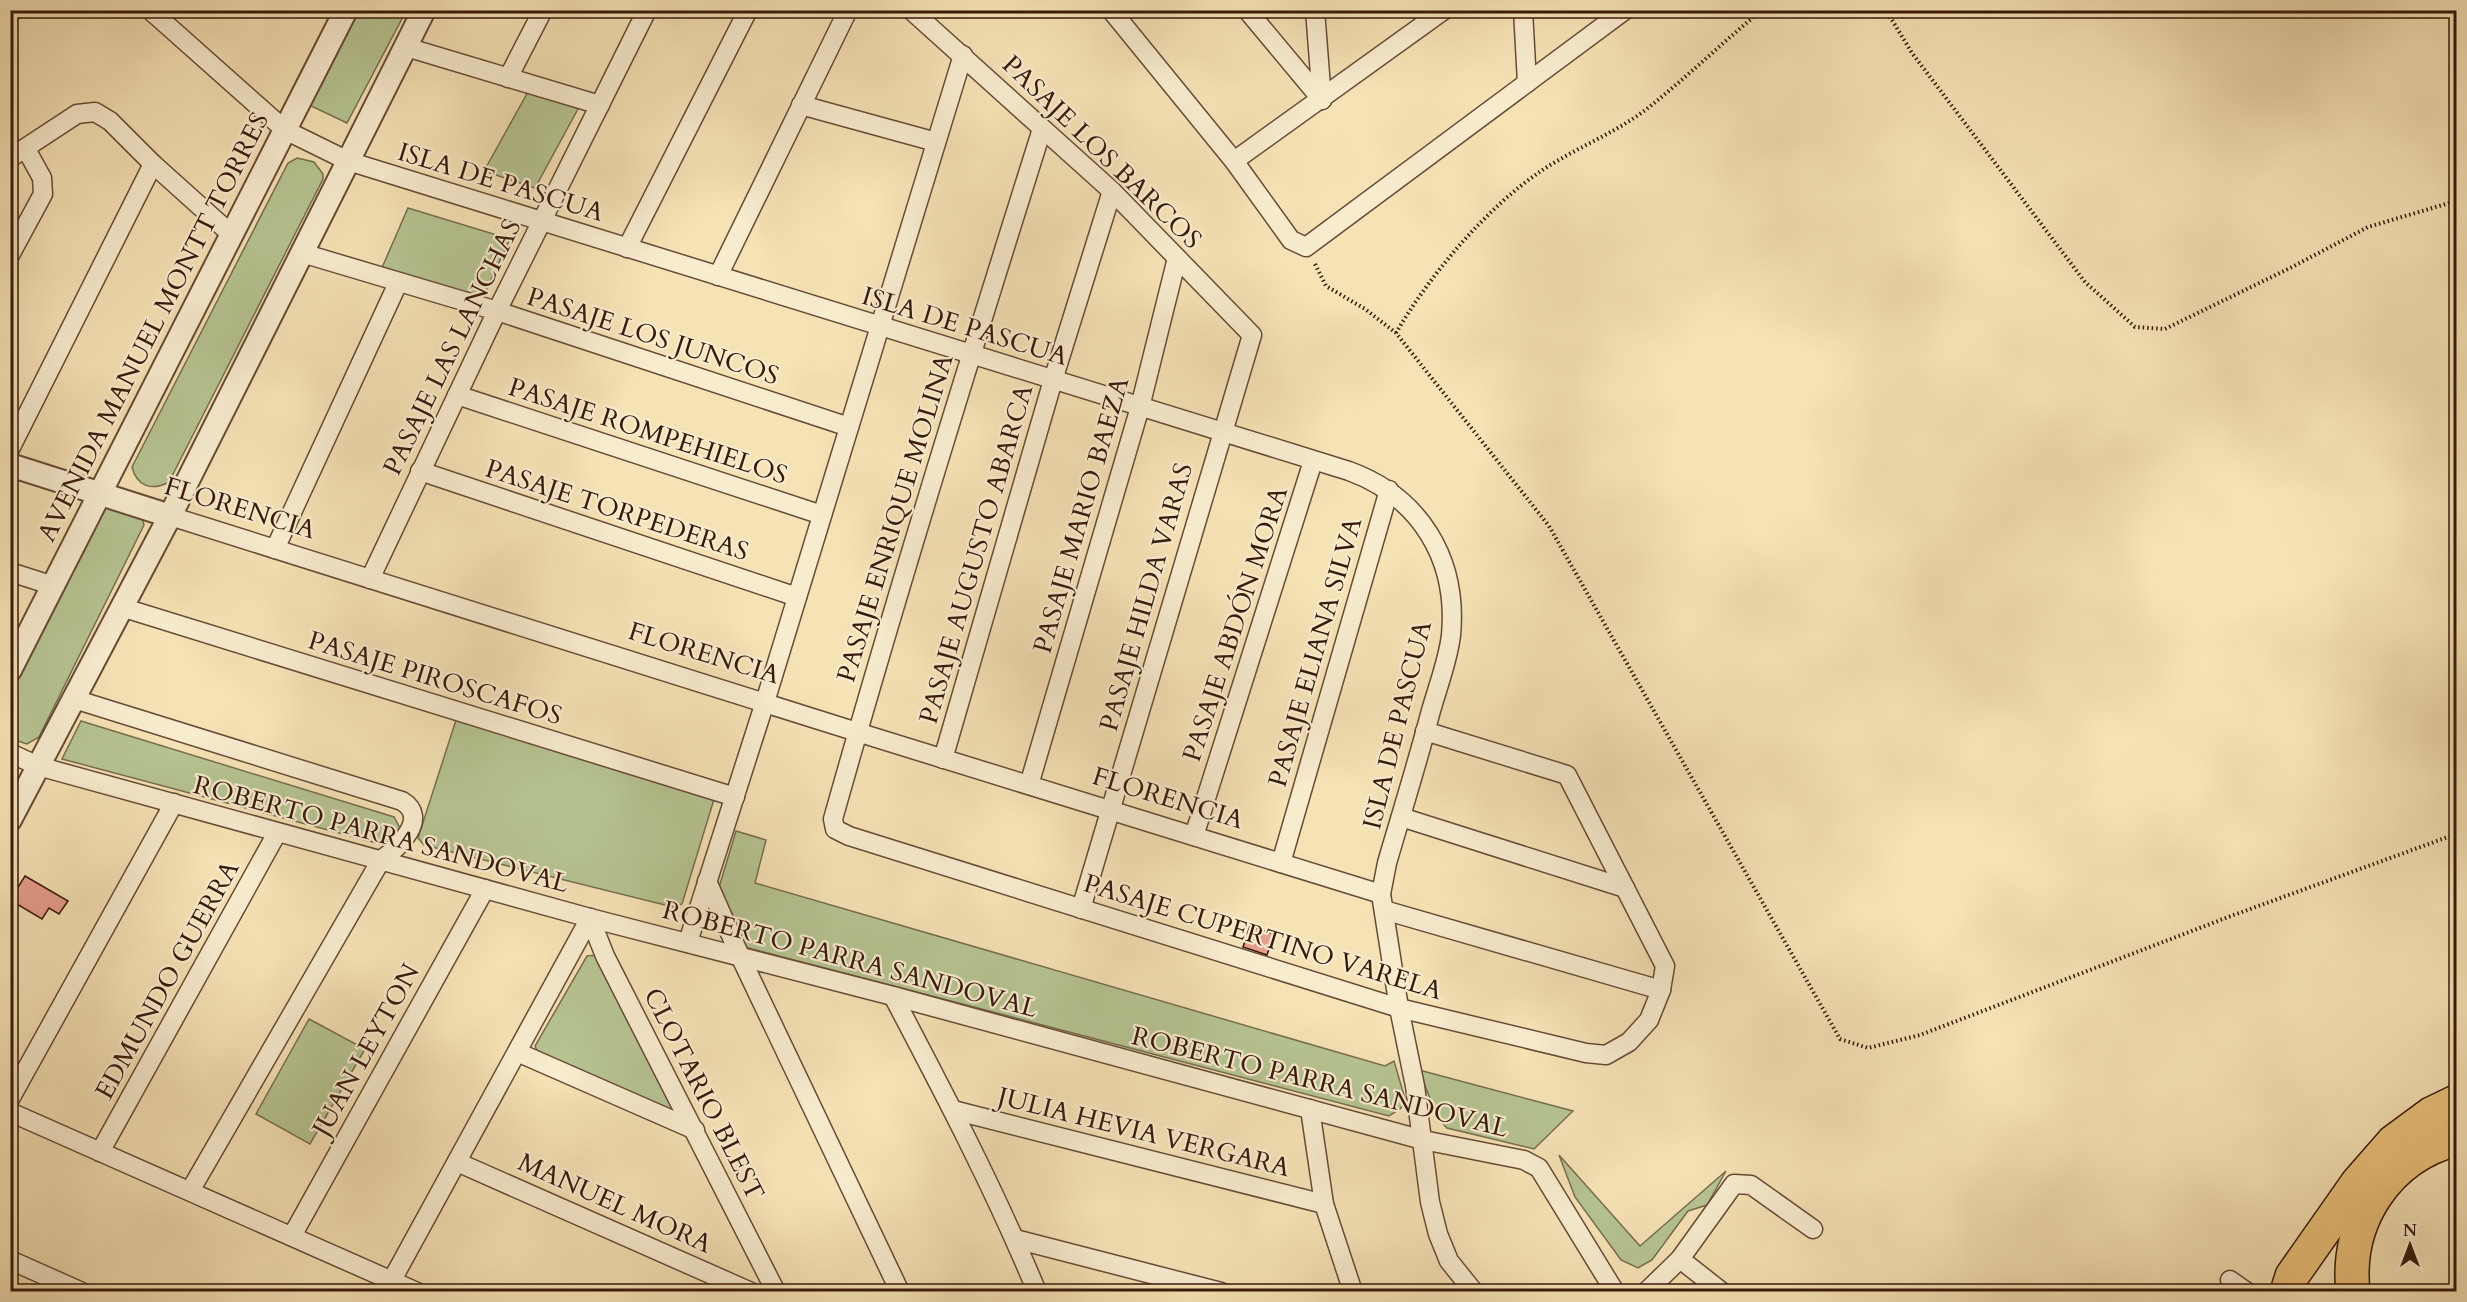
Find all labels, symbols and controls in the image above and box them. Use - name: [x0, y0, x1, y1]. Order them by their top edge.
- street label: PASAJE LOS BARCOS: [995, 47, 1209, 257]
- street label: AVENIDA MANUEL MONTT TORRES: [29, 106, 277, 548]
- street label: ISLA DE PASCUA: [394, 134, 609, 230]
- street label: PASAJE LAS LANCHAS: [375, 213, 529, 481]
- street label: ISLA DE PASCUA: [858, 278, 1073, 374]
- street label: PASAJE LOS JUNCOS: [523, 279, 783, 393]
- street label: PASAJE ENRIQUE MOLINA: [828, 349, 962, 686]
- street label: PASAJE ROMPEHIELOS: [504, 369, 792, 493]
- street label: PASAJE MARIO BAEZA: [1025, 372, 1137, 657]
- street label: PASAJE AUGUSTO ABARCA: [911, 380, 1041, 728]
- street label: PASAJE TORPEDERAS: [481, 451, 753, 569]
- street label: PASAJE HILDA VARAS: [1091, 459, 1201, 735]
- street label: FLORENCIA: [160, 468, 320, 548]
- street label: PASAJE ABDÓN MORA: [1174, 481, 1296, 766]
- street label: PASAJE ELIANA SILVA: [1260, 512, 1370, 791]
- street label: FLORENCIA: [624, 613, 784, 693]
- street label: ISLA DE PASCUA: [1354, 617, 1440, 833]
- street label: PASAJE PIROSCAFOS: [304, 623, 566, 733]
- street label: FLORENCIA: [1088, 758, 1248, 838]
- street label: ROBERTO PARRA SANDOVAL: [190, 767, 573, 901]
- street label: EDMUNDO GUERRA: [87, 854, 248, 1106]
- street label: PASAJE CUPERTINO VARELA: [1079, 866, 1447, 1008]
- street label: ROBERTO PARRA SANDOVAL: [659, 892, 1042, 1026]
- street label: JUAN LEYTON: [302, 957, 428, 1146]
- street label: CLOTARIO BLEST: [635, 982, 773, 1206]
- street label: ROBERTO PARRA SANDOVAL: [1128, 1018, 1512, 1146]
- street label: JULIA HEVIA VERGARA: [990, 1078, 1294, 1185]
- street label: MANUEL MORA: [513, 1145, 718, 1262]
- north arrow: [2380, 1215, 2440, 1275]
- text: N: [2403, 1220, 2417, 1242]

